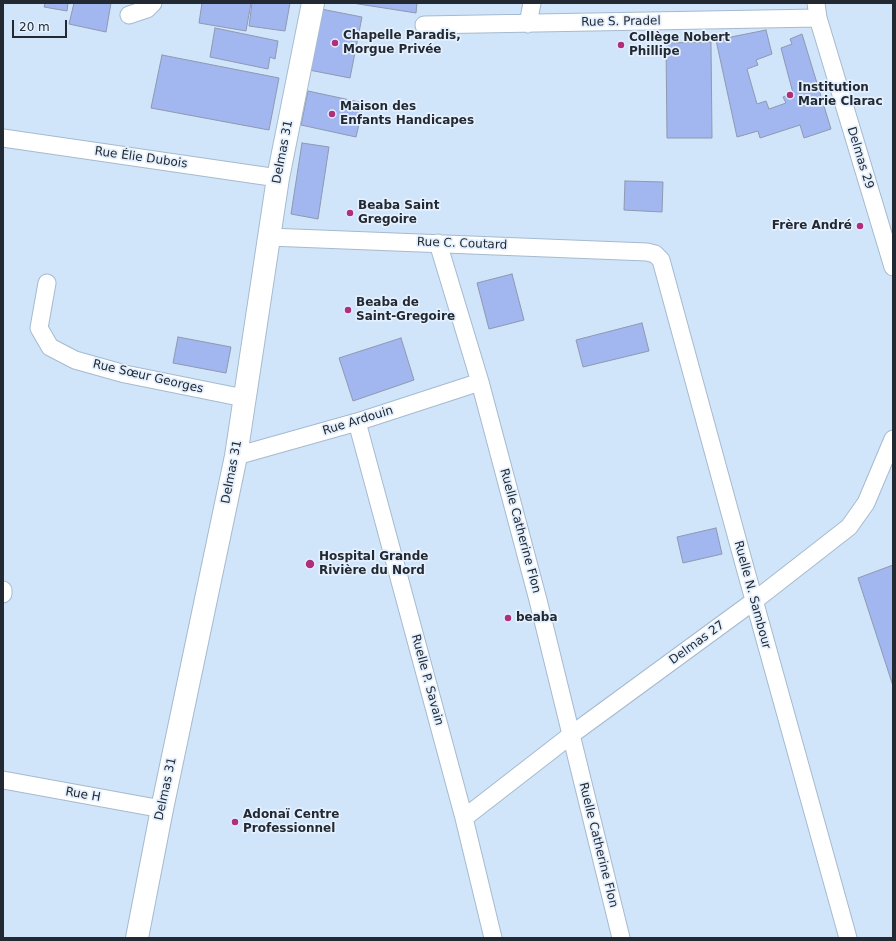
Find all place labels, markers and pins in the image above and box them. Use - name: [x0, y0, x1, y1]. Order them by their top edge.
- place label: Chapelle Paradis, Morgue Privée: [343, 29, 461, 57]
- place label: Collège Nobert Phillipe: [629, 31, 730, 59]
- marker: Chapelle Paradis, Morgue Privée: [330, 38, 340, 48]
- marker: Collège Nobert Phillipe: [616, 40, 626, 50]
- place label: Institution Marie Clarac: [798, 81, 883, 109]
- marker: Institution Marie Clarac: [785, 90, 795, 100]
- place label: Maison des Enfants Handicapes: [340, 100, 474, 128]
- marker: Maison des Enfants Handicapes: [327, 109, 337, 119]
- place label: Beaba Saint Gregoire: [358, 199, 439, 227]
- marker: Beaba Saint Gregoire: [345, 208, 355, 218]
- place label: Frère André: [772, 219, 852, 233]
- marker: Frère André: [855, 221, 865, 231]
- place label: Beaba de Saint-Gregoire: [356, 296, 455, 324]
- marker: Beaba de Saint-Gregoire: [343, 305, 353, 315]
- place label: Hospital Grande Rivière du Nord: [319, 550, 428, 578]
- marker: Hospital Grande Rivière du Nord: [304, 558, 316, 570]
- place label: beaba: [516, 611, 558, 625]
- marker: beaba: [503, 613, 513, 623]
- place label: Adonaï Centre Professionnel: [243, 808, 339, 836]
- marker: Adonaï Centre Professionnel: [230, 817, 240, 827]

